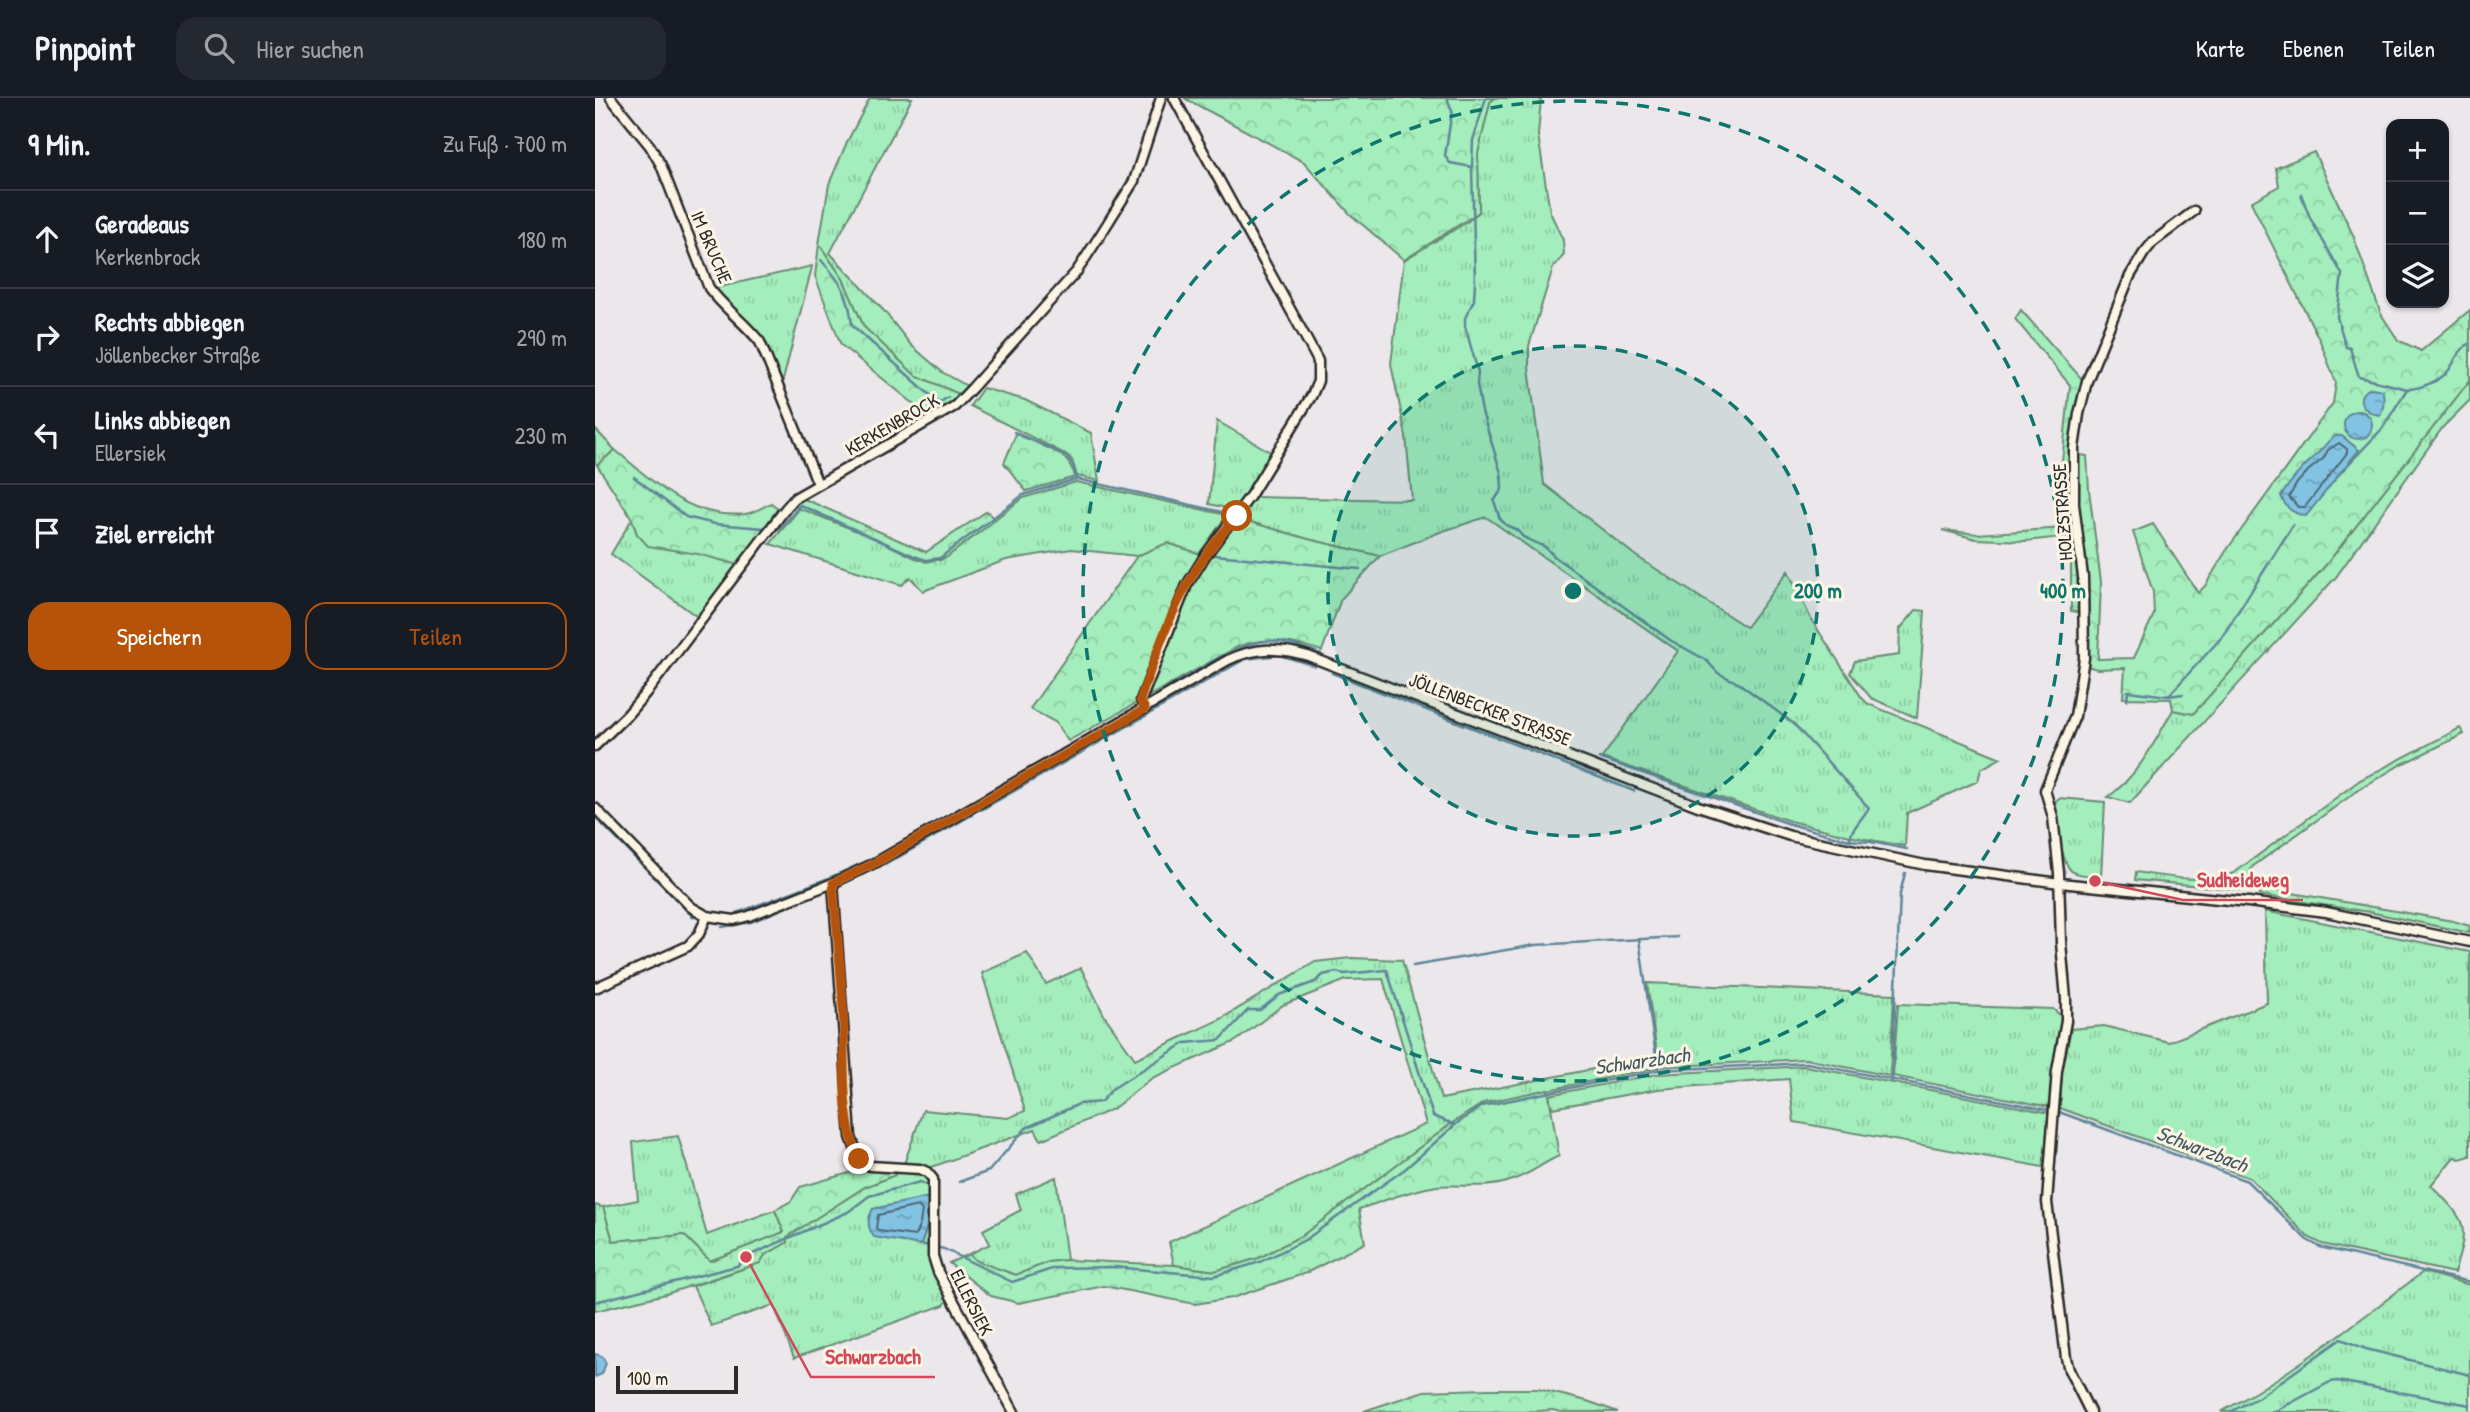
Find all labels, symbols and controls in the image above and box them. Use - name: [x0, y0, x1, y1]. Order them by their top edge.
- search box: [176, 17, 666, 80]
- text: Pinpoint: [35, 26, 134, 70]
- icon: search: [200, 29, 238, 67]
- text: Hier suchen: [256, 31, 364, 66]
- text: Karte: [2196, 32, 2245, 64]
- text: Ebenen: [2283, 32, 2344, 64]
- text: Teilen: [2382, 32, 2435, 64]
- map controls: [2386, 119, 2449, 308]
- button: +: [2386, 119, 2449, 182]
- text: 9 Min.: [28, 124, 90, 164]
- text: Zu Fuß · 700 m: [443, 128, 567, 159]
- button: −: [2386, 182, 2449, 245]
- text: Geradeaus: [95, 206, 189, 241]
- street label: IM BRUCHE: [685, 207, 739, 288]
- icon: ahead: [28, 220, 66, 258]
- text: 180 m: [517, 224, 567, 255]
- text: Kerkenbrock: [95, 241, 200, 272]
- button: layers: [2386, 245, 2449, 308]
- text: Rechts abbiegen: [95, 304, 245, 339]
- icon: right: [28, 318, 66, 356]
- text: 290 m: [517, 322, 567, 353]
- text: Jöllenbecker Straße: [95, 339, 260, 370]
- street label: KERKENBROCK: [840, 387, 944, 461]
- text: Links abbiegen: [95, 402, 231, 437]
- icon: left: [28, 416, 66, 454]
- text: 230 m: [515, 420, 567, 451]
- text: Ellersiek: [95, 437, 166, 468]
- street label: HOLZSTRASSE: [2046, 462, 2078, 562]
- route start: [1221, 500, 1252, 531]
- icon: arrive: [28, 514, 66, 552]
- text: Ziel erreicht: [95, 516, 214, 551]
- text: 200 m: [1794, 576, 1842, 605]
- text: 400 m: [2040, 576, 2086, 605]
- centre of rings: [1561, 579, 1585, 603]
- button: Speichern: [28, 602, 291, 670]
- button: Teilen: [305, 602, 567, 670]
- street label: JÖLLENBECKER STRASSE: [1405, 666, 1575, 752]
- callout: Sudheideweg: [2183, 858, 2303, 900]
- text: Sudheideweg: [2197, 865, 2289, 895]
- water label: Schwarzbach: [1593, 1039, 1692, 1082]
- water label: Schwarzbach: [2152, 1118, 2253, 1180]
- route end: [843, 1143, 874, 1174]
- street label: ELLERSIEK: [944, 1264, 1000, 1340]
- callout: Schwarzbach: [811, 1335, 935, 1377]
- text: Schwarzbach: [825, 1342, 921, 1371]
- scale bar: [616, 1363, 739, 1395]
- text: 100 m: [627, 1365, 668, 1391]

